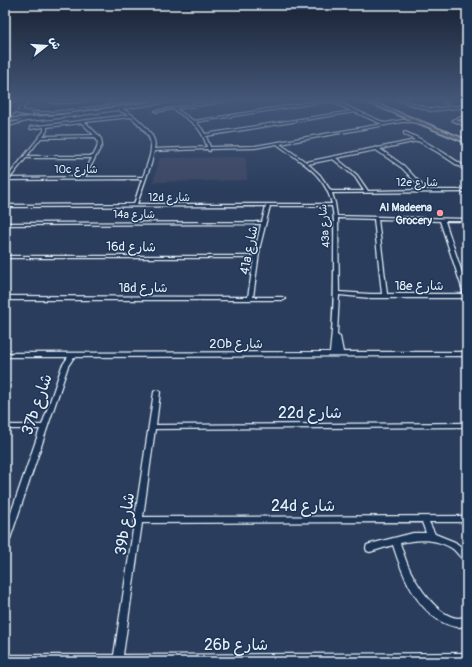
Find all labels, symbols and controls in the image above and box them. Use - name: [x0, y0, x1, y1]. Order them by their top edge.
- north arrow: [26, 26, 66, 66]
- text: ش: [47, 36, 63, 51]
- street label: 10c شارع: [54, 163, 98, 178]
- street label: 12e شارع: [396, 176, 438, 191]
- street label: 12d شارع: [148, 191, 190, 206]
- place label: Al Madeena Grocery: [379, 201, 432, 227]
- street label: 43a شارع: [316, 203, 335, 248]
- street label: 14a شارع: [113, 208, 155, 223]
- marker: Al Madeena Grocery: [435, 208, 445, 218]
- street label: 41a شارع: [236, 224, 263, 276]
- street label: 16d شارع: [106, 239, 156, 256]
- street label: 18e شارع: [394, 278, 444, 295]
- street label: 18d شارع: [119, 280, 167, 297]
- street label: 20b شارع: [209, 336, 263, 353]
- street label: 37b شارع: [17, 371, 58, 438]
- street label: 22d شارع: [278, 403, 342, 424]
- street label: 39b شارع: [111, 491, 140, 557]
- street label: 24d شارع: [271, 496, 335, 517]
- street label: 26b شارع: [204, 635, 268, 656]

